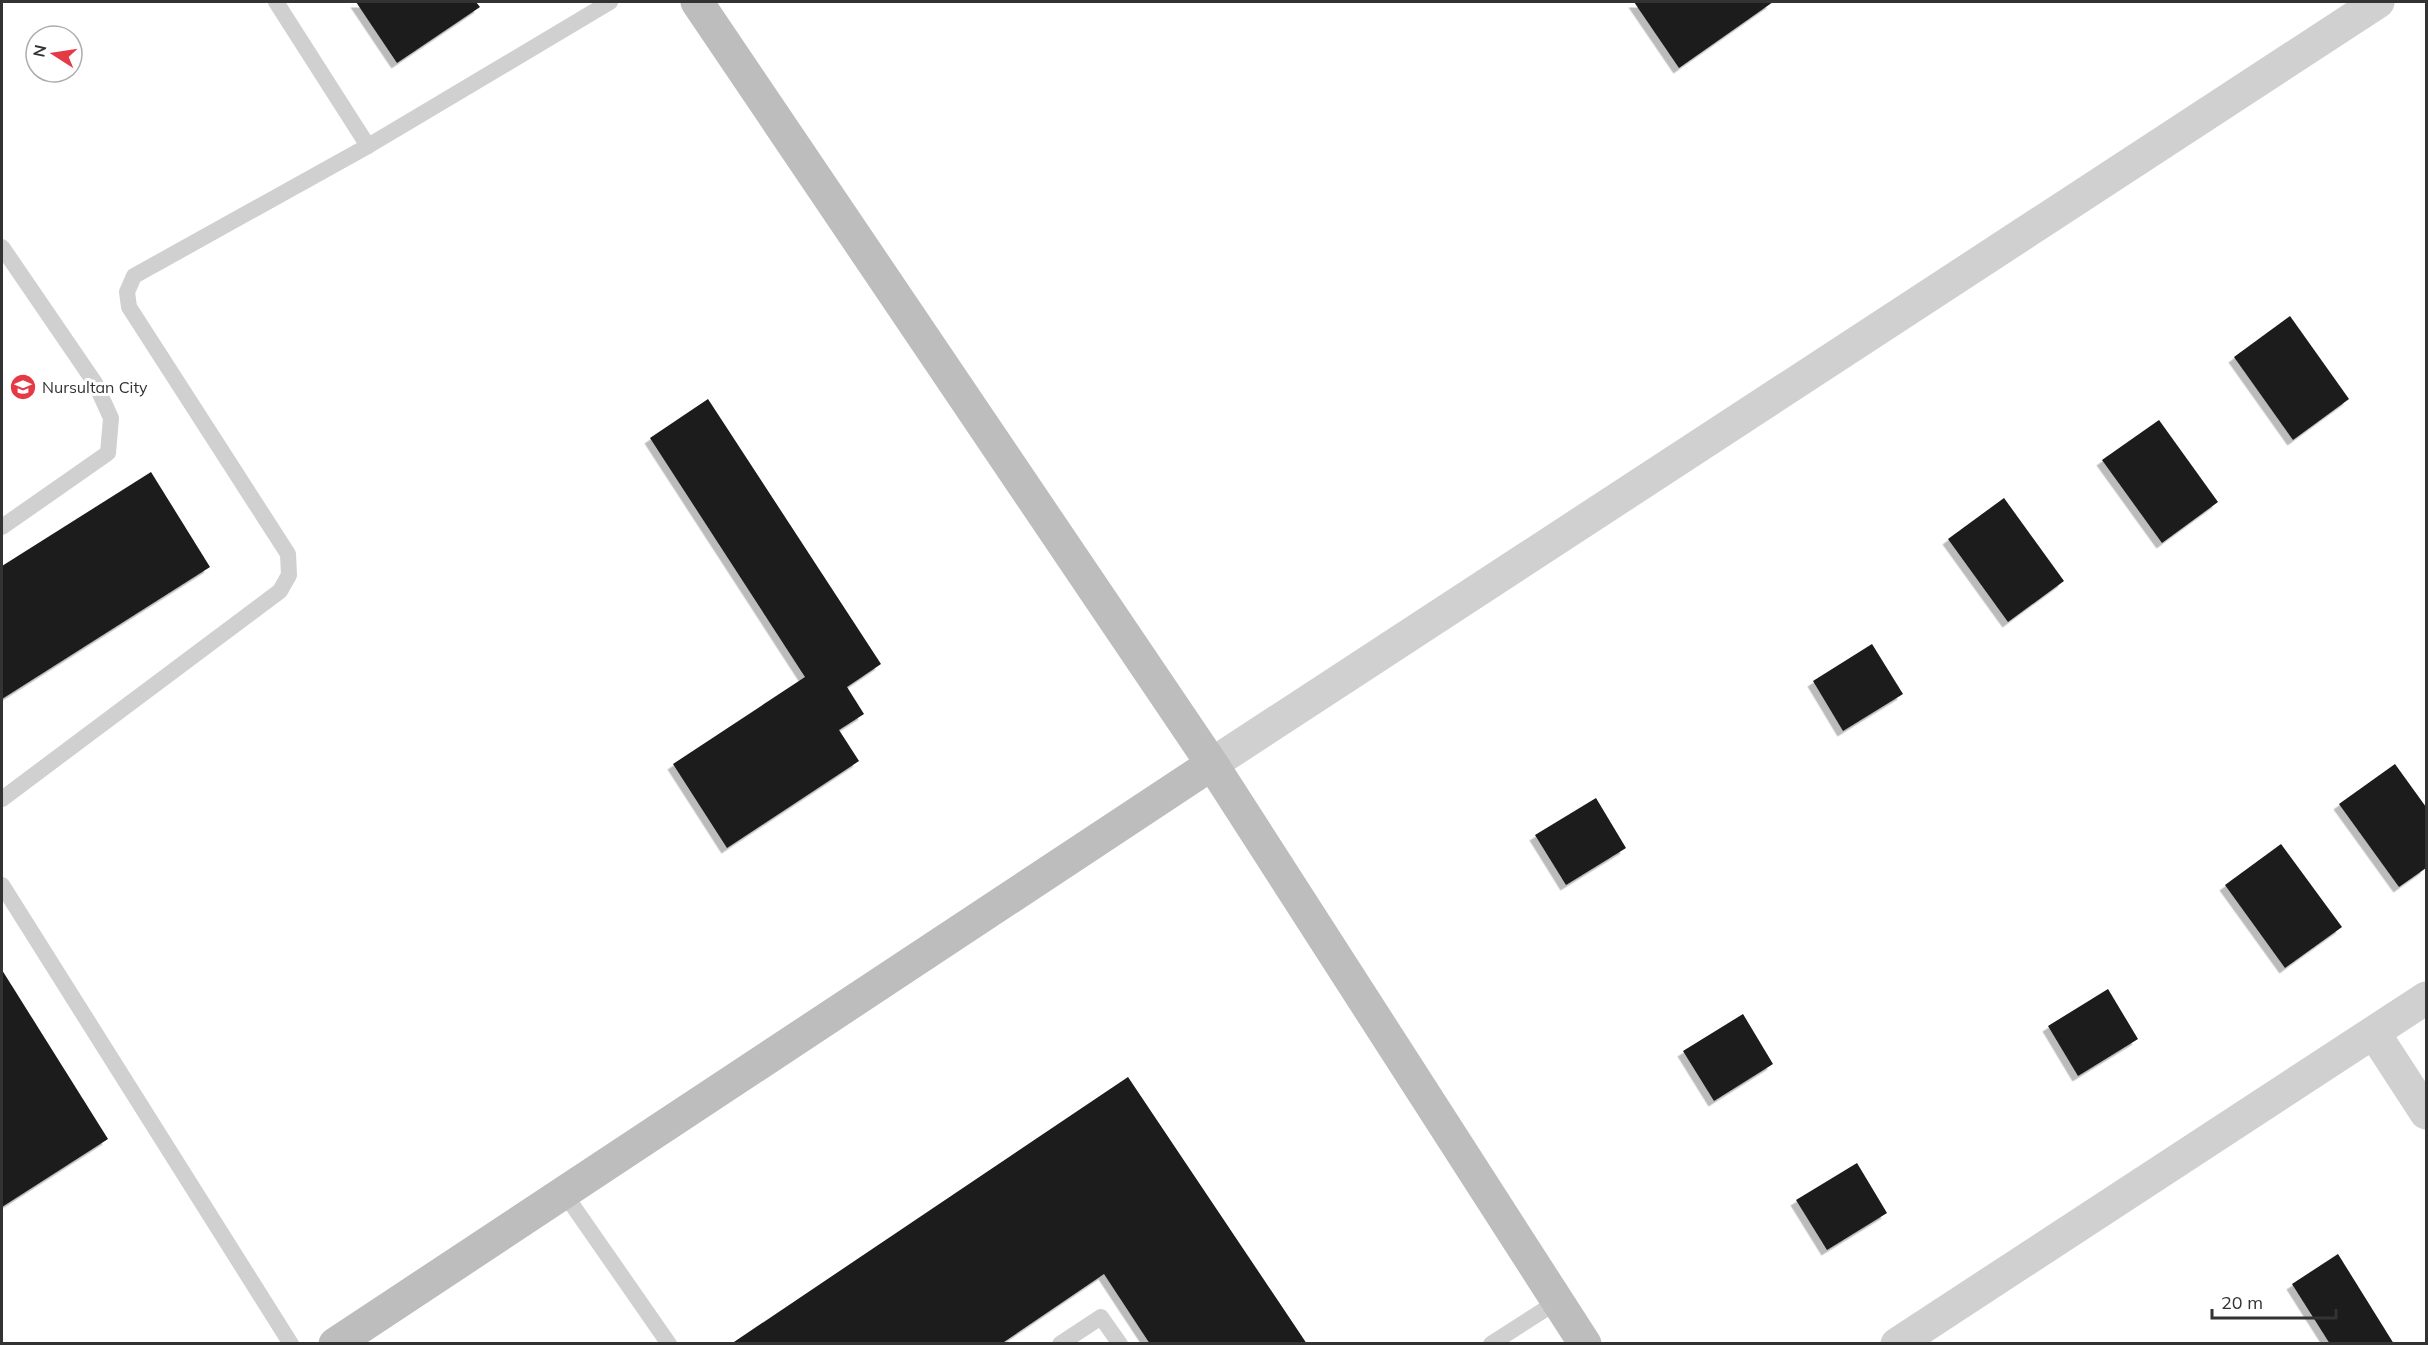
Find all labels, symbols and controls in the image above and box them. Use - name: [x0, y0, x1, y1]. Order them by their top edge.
- north arrow: [24, 24, 84, 84]
- text: N: [28, 43, 50, 59]
- school or university icon: Nursultan City: [8, 372, 38, 402]
- place label: Nursultan City: [42, 377, 148, 397]
- scale bar: [2212, 1282, 2336, 1320]
- text: 20 m: [2221, 1291, 2263, 1314]

